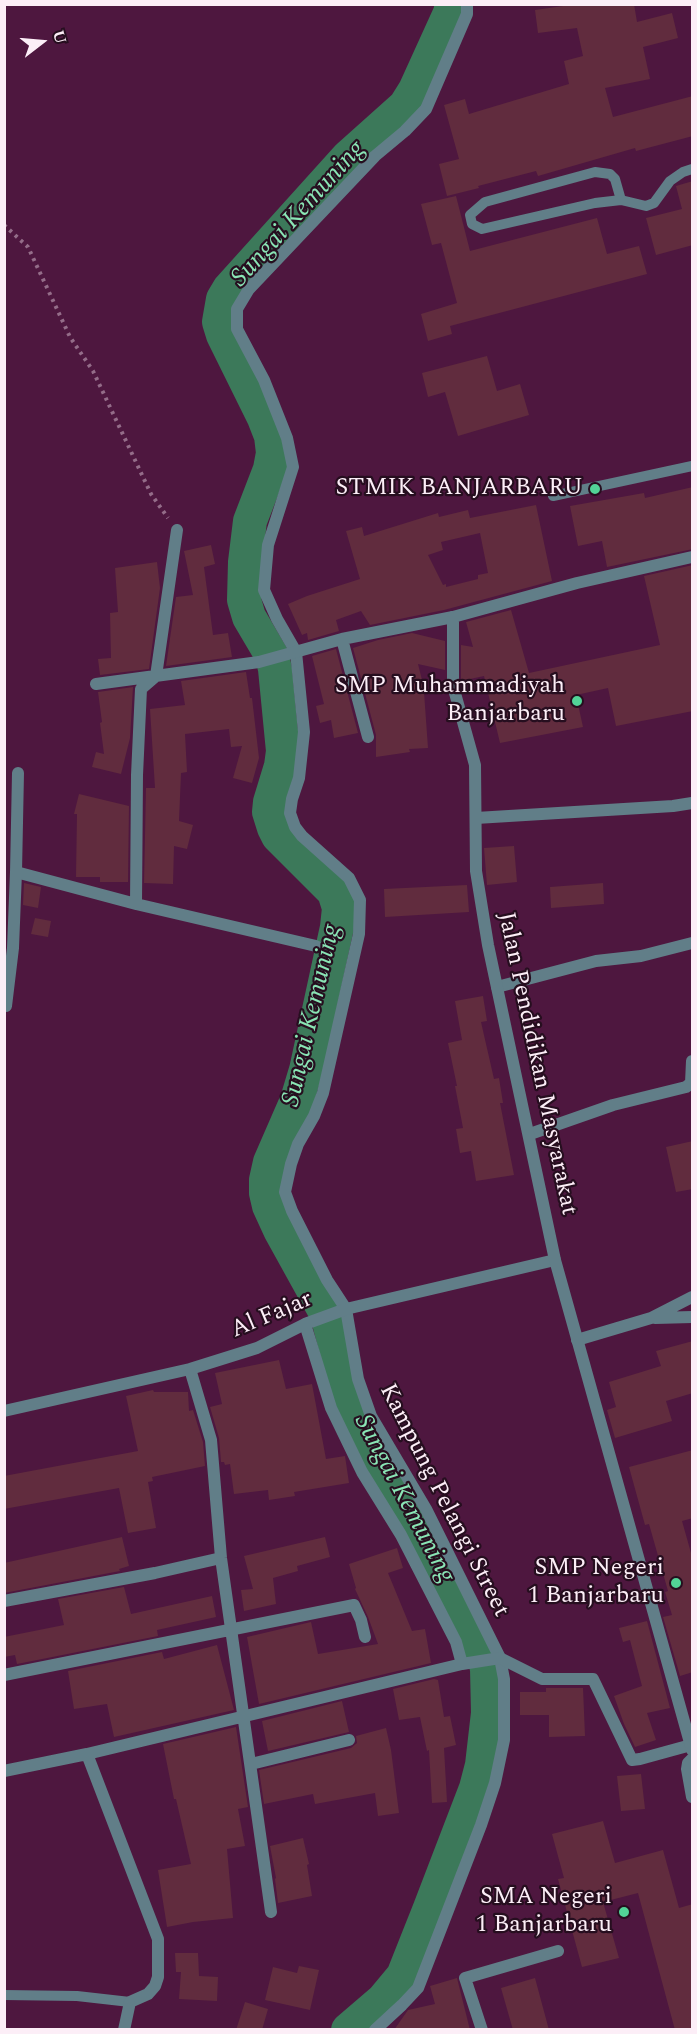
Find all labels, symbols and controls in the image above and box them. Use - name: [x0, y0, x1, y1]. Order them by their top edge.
- north arrow: [12, 12, 72, 72]
- text: U: [46, 27, 73, 47]
- water label: Sungai Kemuning: [225, 136, 373, 294]
- place label: STMIK BANJARBARU: [336, 475, 583, 503]
- marker: STMIK BANJARBARU: [588, 482, 602, 496]
- place label: SMP Muhammadiyah Banjarbaru: [335, 673, 565, 729]
- marker: SMP Muhammadiyah Banjarbaru: [570, 694, 584, 708]
- street label: Jalan Pendidikan Masyarakat: [490, 910, 582, 1218]
- water label: Sungai Kemuning: [277, 922, 349, 1110]
- street label: Al Fajar: [227, 1286, 317, 1346]
- street label: Kampung Pelangi Street: [372, 1380, 514, 1622]
- water label: Sungai Kemuning: [346, 1410, 460, 1588]
- place label: SMP Negeri 1 Banjarbaru: [528, 1555, 664, 1611]
- marker: SMP Negeri 1 Banjarbaru: [669, 1576, 683, 1590]
- place label: SMA Negeri 1 Banjarbaru: [476, 1884, 612, 1940]
- marker: SMA Negeri 1 Banjarbaru: [617, 1905, 631, 1919]

